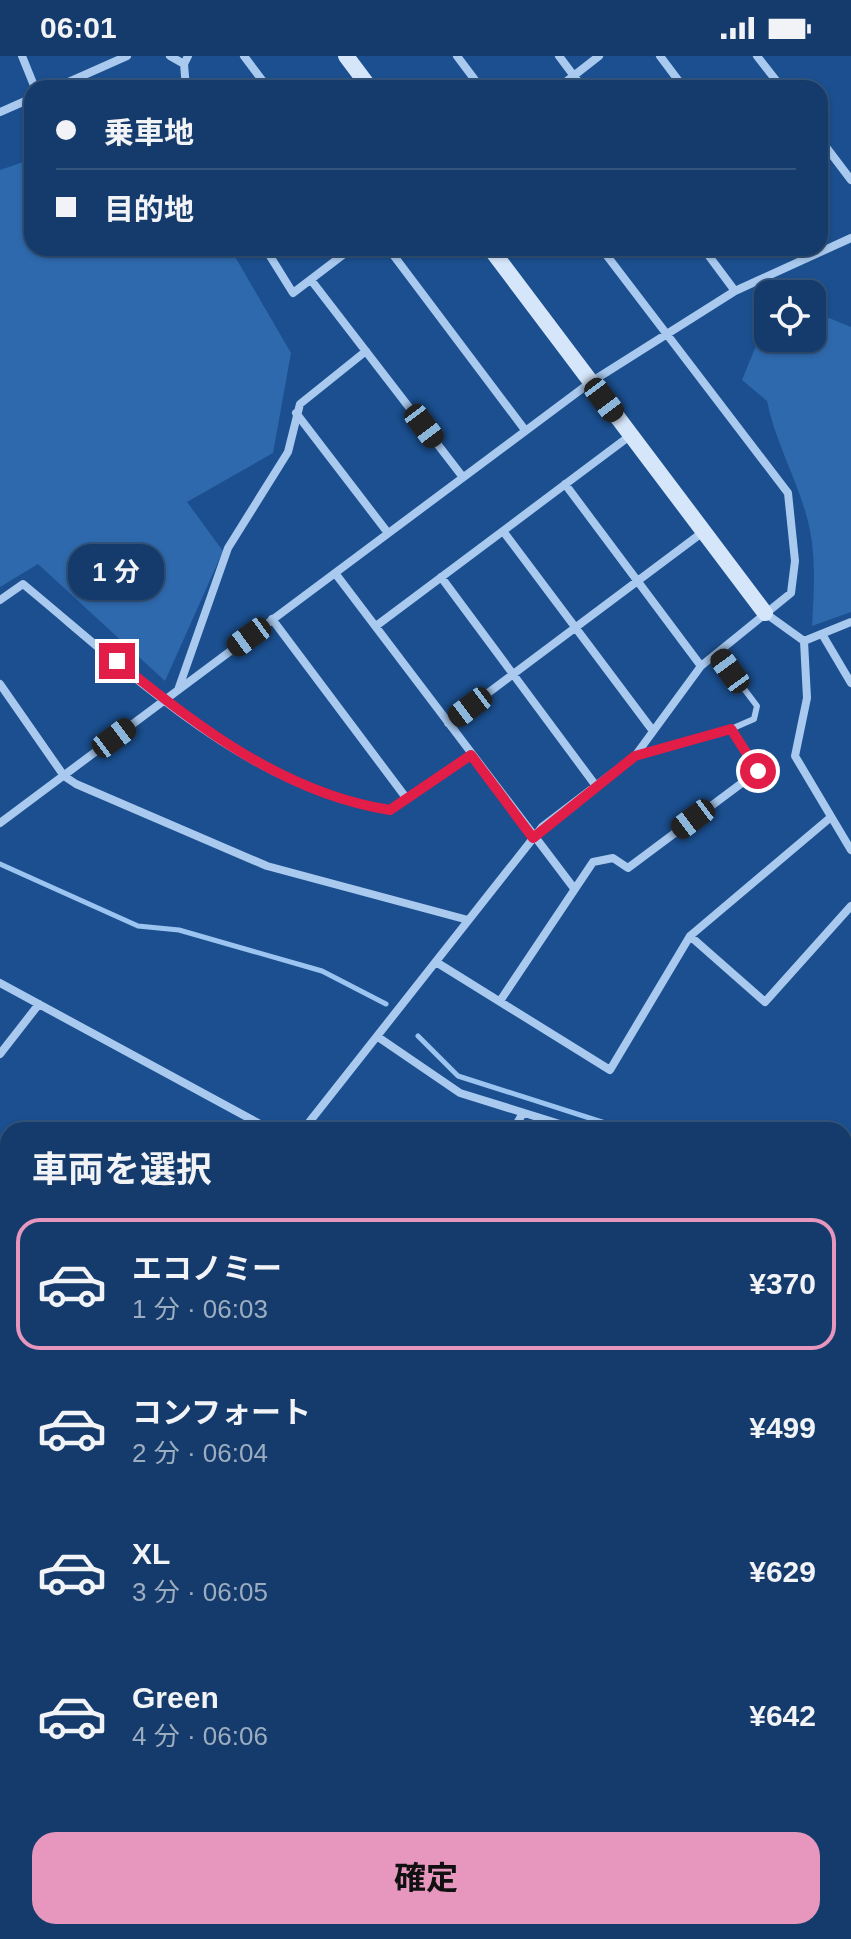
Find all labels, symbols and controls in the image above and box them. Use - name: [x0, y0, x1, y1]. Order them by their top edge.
- text: 06:01: [40, 11, 117, 44]
- text: 乗車地: [104, 116, 194, 149]
- text: 目的地: [104, 193, 194, 226]
- map controls: [754, 280, 826, 352]
- button: locate: [754, 280, 826, 352]
- car: [580, 374, 628, 426]
- car: [400, 400, 448, 452]
- callout: 1 分: [69, 545, 165, 601]
- text: 1 分: [92, 557, 140, 587]
- car: [223, 613, 275, 661]
- route end: [99, 643, 135, 679]
- car: [706, 645, 754, 697]
- car: [444, 683, 496, 731]
- car: [88, 714, 140, 762]
- route start: [740, 753, 776, 789]
- car: [667, 795, 719, 843]
- text: 車両を選択: [32, 1149, 212, 1190]
- icon: car: [36, 1248, 108, 1320]
- text: エコノミー: [132, 1252, 282, 1285]
- text: ¥370: [749, 1267, 816, 1300]
- text: 1 分 · 06:03: [132, 1294, 268, 1324]
- icon: car: [36, 1392, 108, 1464]
- text: コンフォート: [132, 1396, 311, 1429]
- text: ¥499: [749, 1411, 816, 1444]
- text: 2 分 · 06:04: [132, 1438, 268, 1468]
- icon: car: [36, 1536, 108, 1608]
- text: XL: [132, 1537, 170, 1570]
- text: ¥629: [749, 1555, 816, 1588]
- text: 3 分 · 06:05: [132, 1577, 268, 1607]
- icon: car: [36, 1680, 108, 1752]
- text: Green: [132, 1681, 219, 1714]
- text: ¥642: [749, 1699, 816, 1732]
- text: 4 分 · 06:06: [132, 1721, 268, 1751]
- button: 確定: [32, 1832, 820, 1924]

